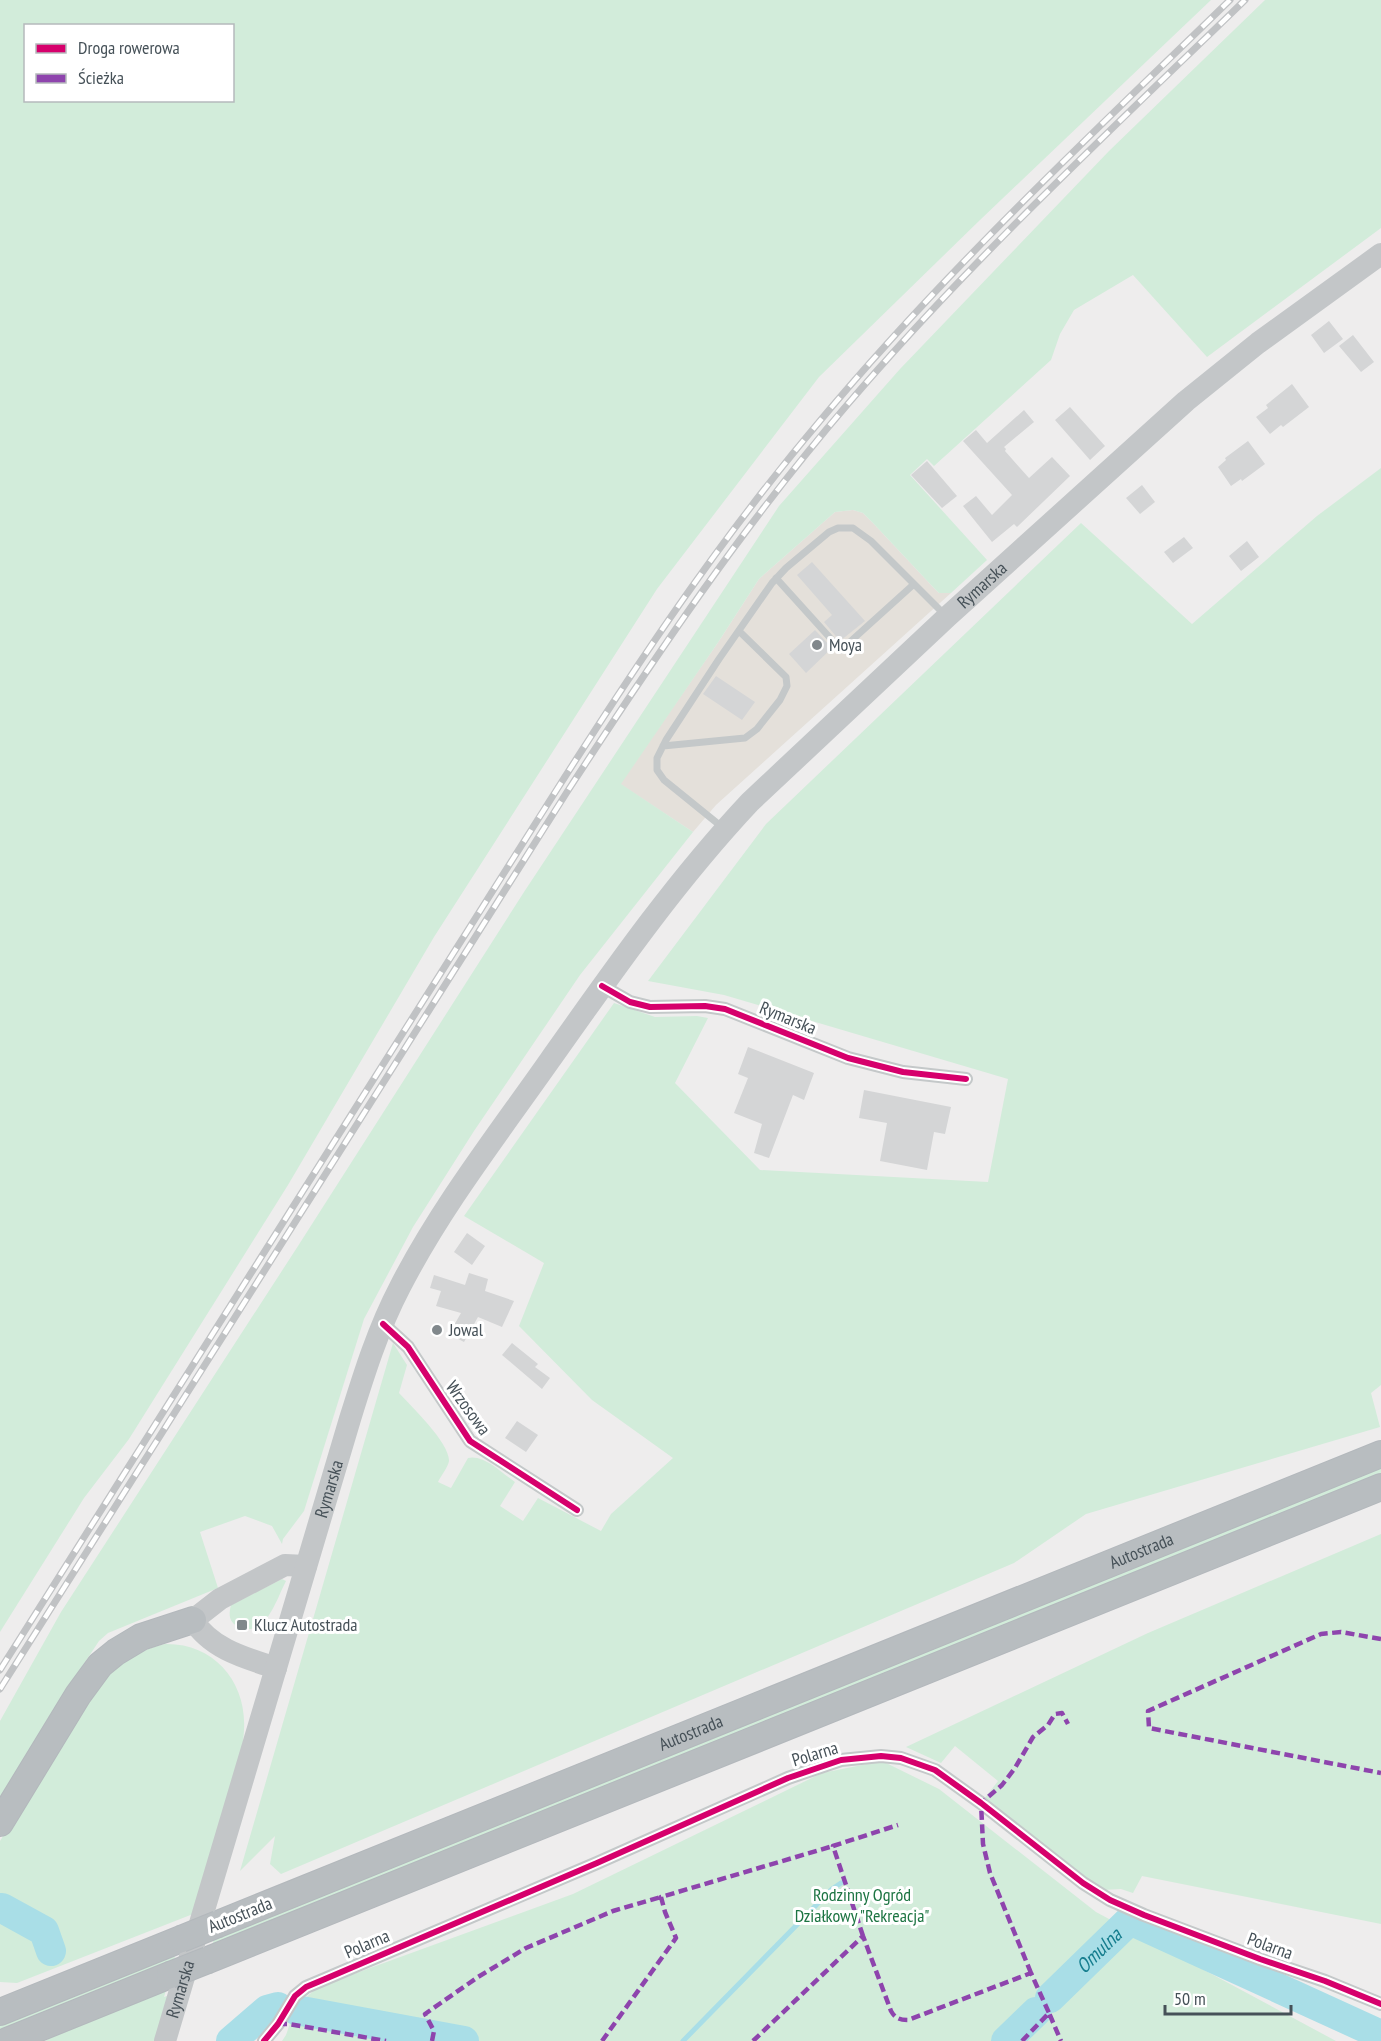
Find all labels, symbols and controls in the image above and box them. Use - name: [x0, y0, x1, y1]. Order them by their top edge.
- legend: [24, 24, 234, 102]
- text: Droga rowerowa: [78, 36, 180, 59]
- text: Ścieżka: [78, 66, 124, 89]
- street label: Rymarska: [952, 556, 1011, 613]
- place label: Moya: [829, 633, 862, 656]
- marker: Moya: [810, 638, 824, 652]
- street label: Rymarska: [756, 996, 820, 1039]
- place label: Jowal: [448, 1318, 484, 1341]
- marker: Jowal: [430, 1323, 444, 1337]
- street label: Wrzosowa: [441, 1376, 496, 1440]
- street label: Rymarska: [309, 1457, 348, 1520]
- street label: Autostrada: [1106, 1527, 1177, 1574]
- place label: Klucz Autostrada: [254, 1613, 358, 1636]
- marker: Klucz Autostrada: [235, 1618, 249, 1632]
- street label: Autostrada: [655, 1709, 726, 1756]
- street label: Polarna: [789, 1736, 841, 1771]
- park label: Rodzinny Ogród Działkowy "Rekreacja": [795, 1883, 929, 1927]
- street label: Autostrada: [204, 1891, 275, 1938]
- water label: Omulna: [1070, 1922, 1128, 1979]
- street label: Polarna: [341, 1924, 393, 1963]
- street label: Polarna: [1244, 1927, 1296, 1964]
- street label: Rymarska: [160, 1957, 199, 2021]
- scale bar: [1165, 1978, 1291, 2016]
- text: 50 m: [1174, 1987, 1206, 2010]

